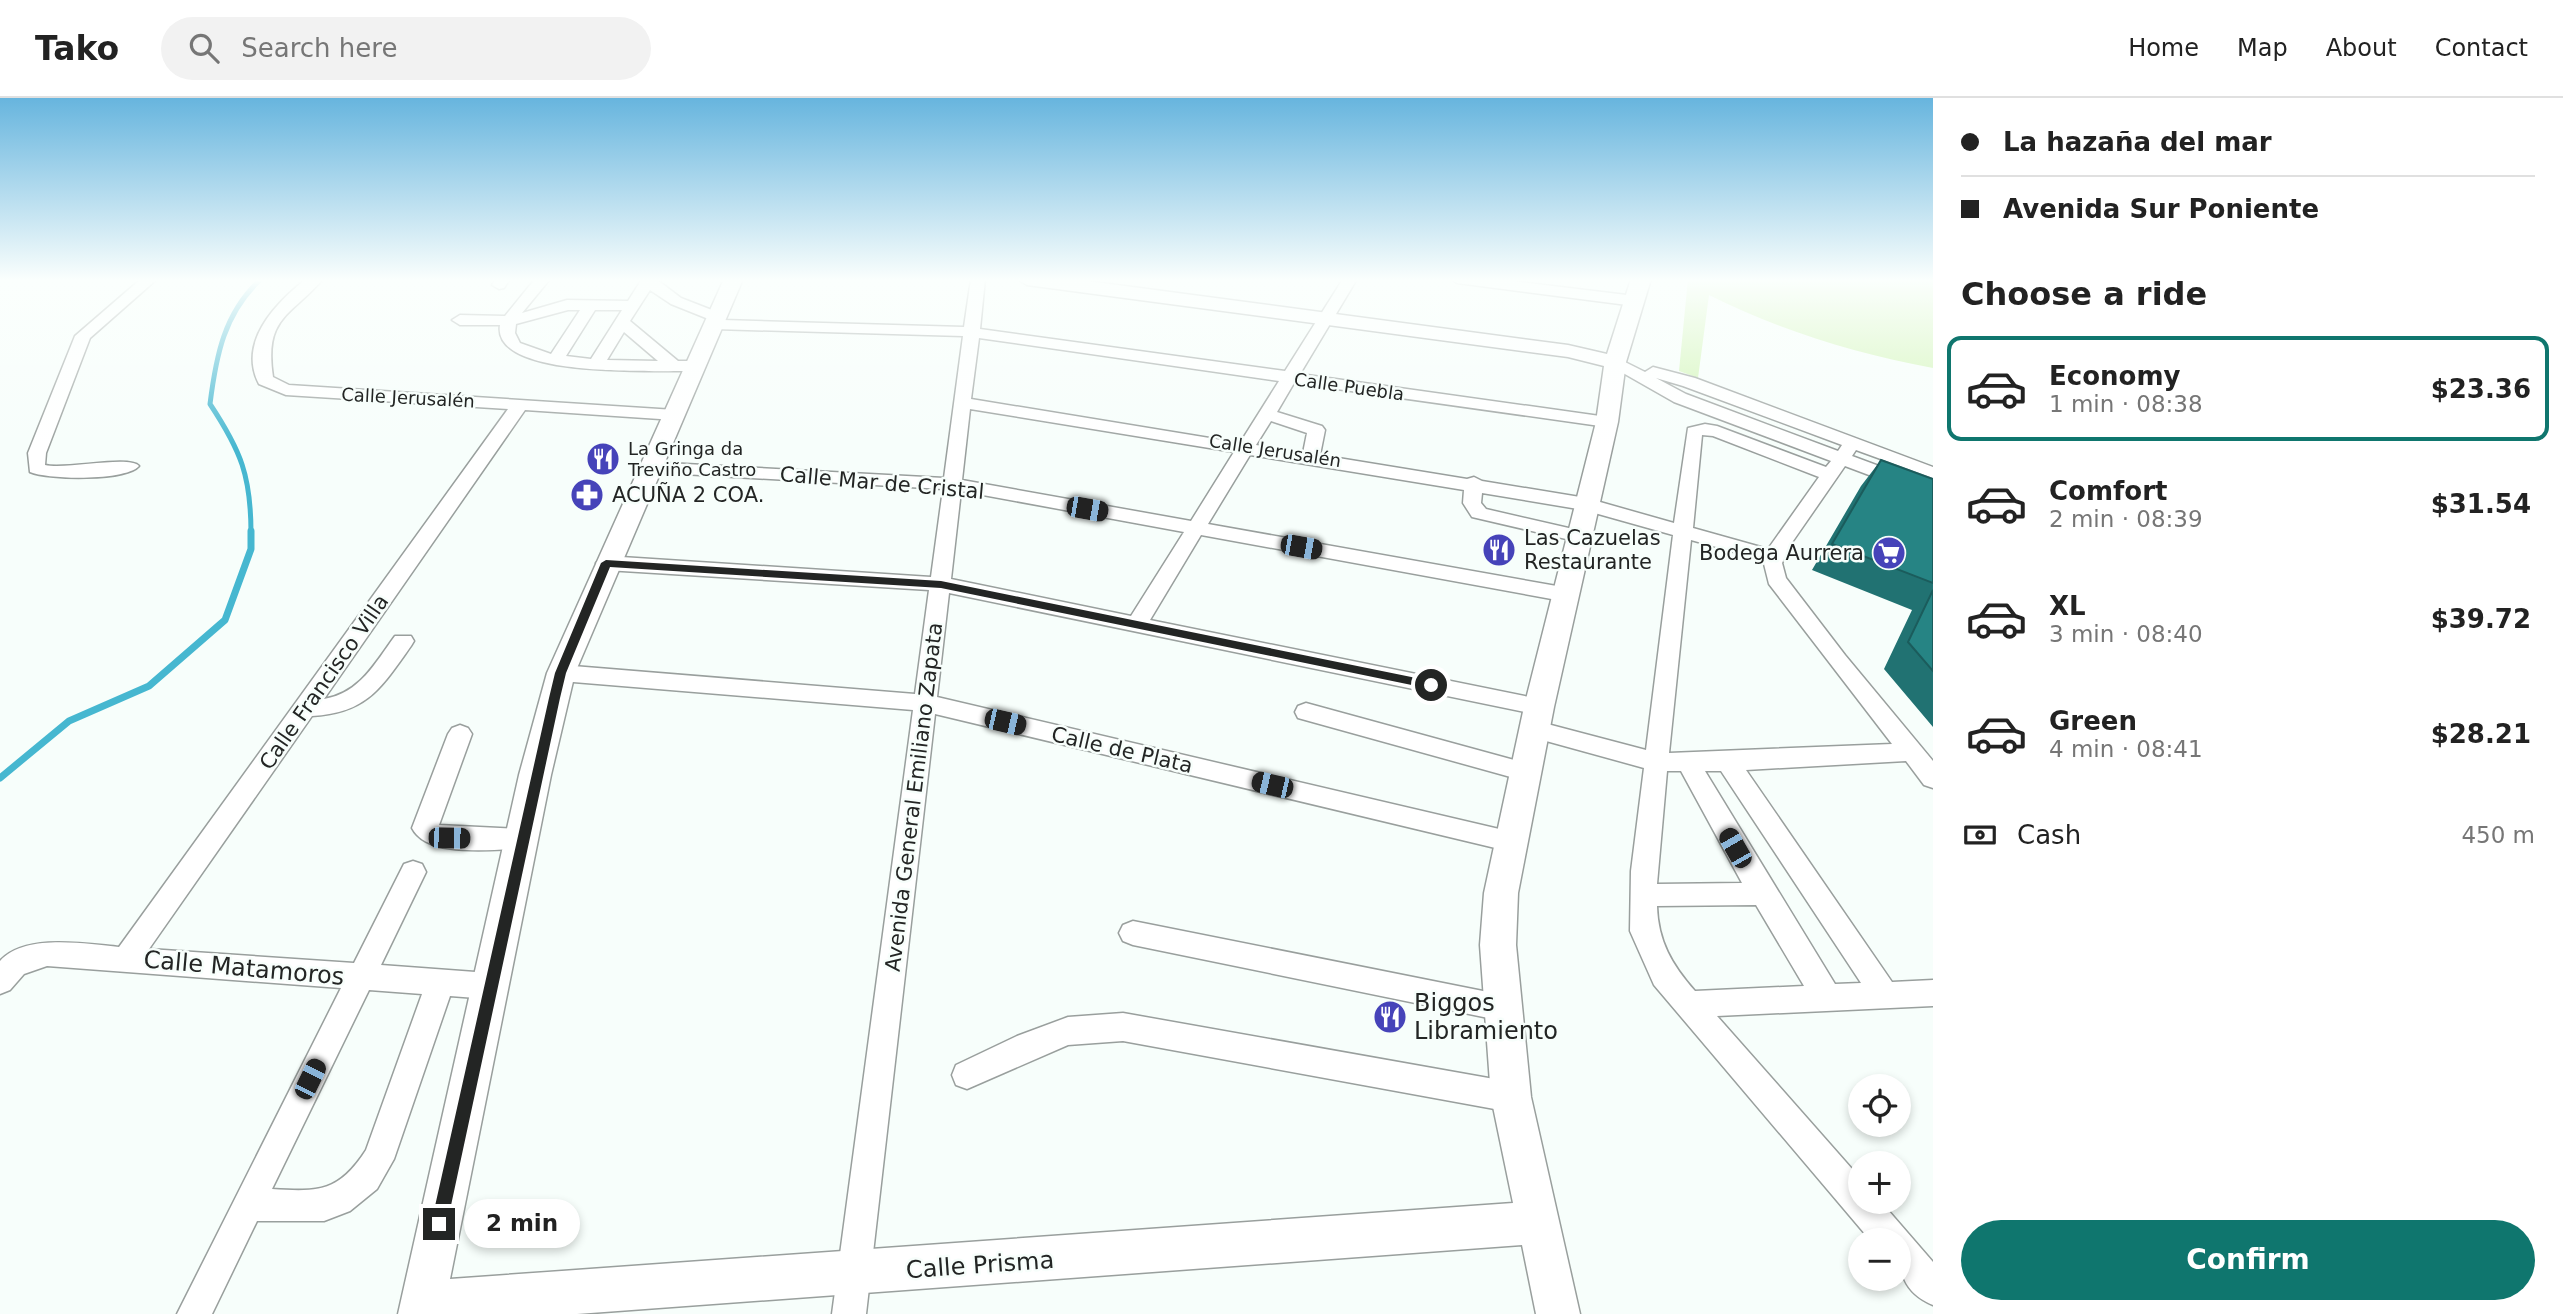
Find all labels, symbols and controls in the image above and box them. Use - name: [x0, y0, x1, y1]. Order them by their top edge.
- search box: [161, 17, 651, 80]
- text: Tako: [35, 29, 119, 68]
- icon: search: [185, 29, 223, 67]
- text: Search here: [241, 33, 397, 63]
- text: Home: [2128, 34, 2199, 62]
- text: Map: [2237, 34, 2288, 62]
- text: About: [2326, 34, 2397, 62]
- text: Contact: [2435, 34, 2528, 62]
- text: La hazaña del mar: [2003, 127, 2272, 157]
- text: Avenida Sur Poniente: [2003, 194, 2319, 224]
- text: Choose a ride: [1961, 275, 2207, 313]
- icon: car: [1965, 357, 2028, 420]
- text: Economy: [2049, 361, 2180, 391]
- street label: Calle Puebla: [1293, 368, 1405, 405]
- text: $23.36: [2431, 374, 2531, 404]
- street label: Calle Jerusalén: [341, 384, 475, 411]
- text: 1 min · 08:38: [2049, 391, 2203, 417]
- street label: Calle Jerusalén: [1208, 430, 1343, 471]
- place label: La Gringa da Treviño Castro: [627, 438, 756, 480]
- restaurant icon: La Gringa da Treviño Castro: [584, 440, 622, 478]
- street label: Calle Mar de Cristal: [779, 462, 985, 504]
- icon: car: [1965, 472, 2028, 535]
- pharmacy icon: ACUÑA 2 COA.: [568, 476, 606, 514]
- text: Comfort: [2049, 476, 2167, 506]
- place label: ACUÑA 2 COA.: [612, 481, 764, 507]
- text: $31.54: [2431, 489, 2531, 519]
- car: [1065, 495, 1110, 523]
- text: 2 min · 08:39: [2049, 506, 2203, 532]
- place label: Las Cazuelas Restaurante: [1524, 526, 1661, 574]
- restaurant icon: Las Cazuelas Restaurante: [1480, 531, 1518, 569]
- car: [1279, 533, 1324, 561]
- supermarket icon: Bodega Aurrera: [1870, 534, 1908, 572]
- place label: Bodega Aurrera: [1699, 541, 1864, 565]
- icon: car: [1965, 587, 2028, 650]
- street label: Calle Francisco Villa: [255, 590, 393, 774]
- text: XL: [2049, 591, 2086, 621]
- text: $39.72: [2431, 604, 2531, 634]
- street label: Avenida General Emiliano Zapata: [881, 621, 947, 973]
- text: 3 min · 08:40: [2049, 621, 2203, 647]
- route start: [1415, 669, 1447, 701]
- icon: car: [1965, 702, 2028, 765]
- text: Green: [2049, 706, 2137, 736]
- car: [983, 707, 1028, 737]
- text: $28.21: [2431, 719, 2531, 749]
- street label: Calle de Plata: [1049, 722, 1195, 778]
- text: 4 min · 08:41: [2049, 736, 2203, 762]
- car: [1250, 770, 1295, 800]
- icon: cash: [1961, 816, 1999, 854]
- text: Cash: [2017, 820, 2081, 850]
- text: 450 m: [2461, 822, 2535, 848]
- car: [1716, 825, 1755, 871]
- car: [428, 827, 471, 849]
- street label: Calle Matamoros: [142, 945, 346, 991]
- place label: Biggos Libramiento: [1414, 989, 1558, 1045]
- restaurant icon: Biggos Libramiento: [1371, 998, 1409, 1036]
- car: [292, 1056, 329, 1102]
- map controls: [1848, 1074, 1911, 1291]
- button: locate: [1848, 1074, 1911, 1137]
- button: +: [1848, 1151, 1911, 1214]
- callout: 2 min: [464, 1200, 579, 1248]
- route end: [423, 1208, 455, 1240]
- text: 2 min: [486, 1210, 558, 1236]
- button: Confirm: [1961, 1220, 2535, 1300]
- button: −: [1848, 1228, 1911, 1291]
- street label: Calle Prisma: [905, 1246, 1055, 1284]

